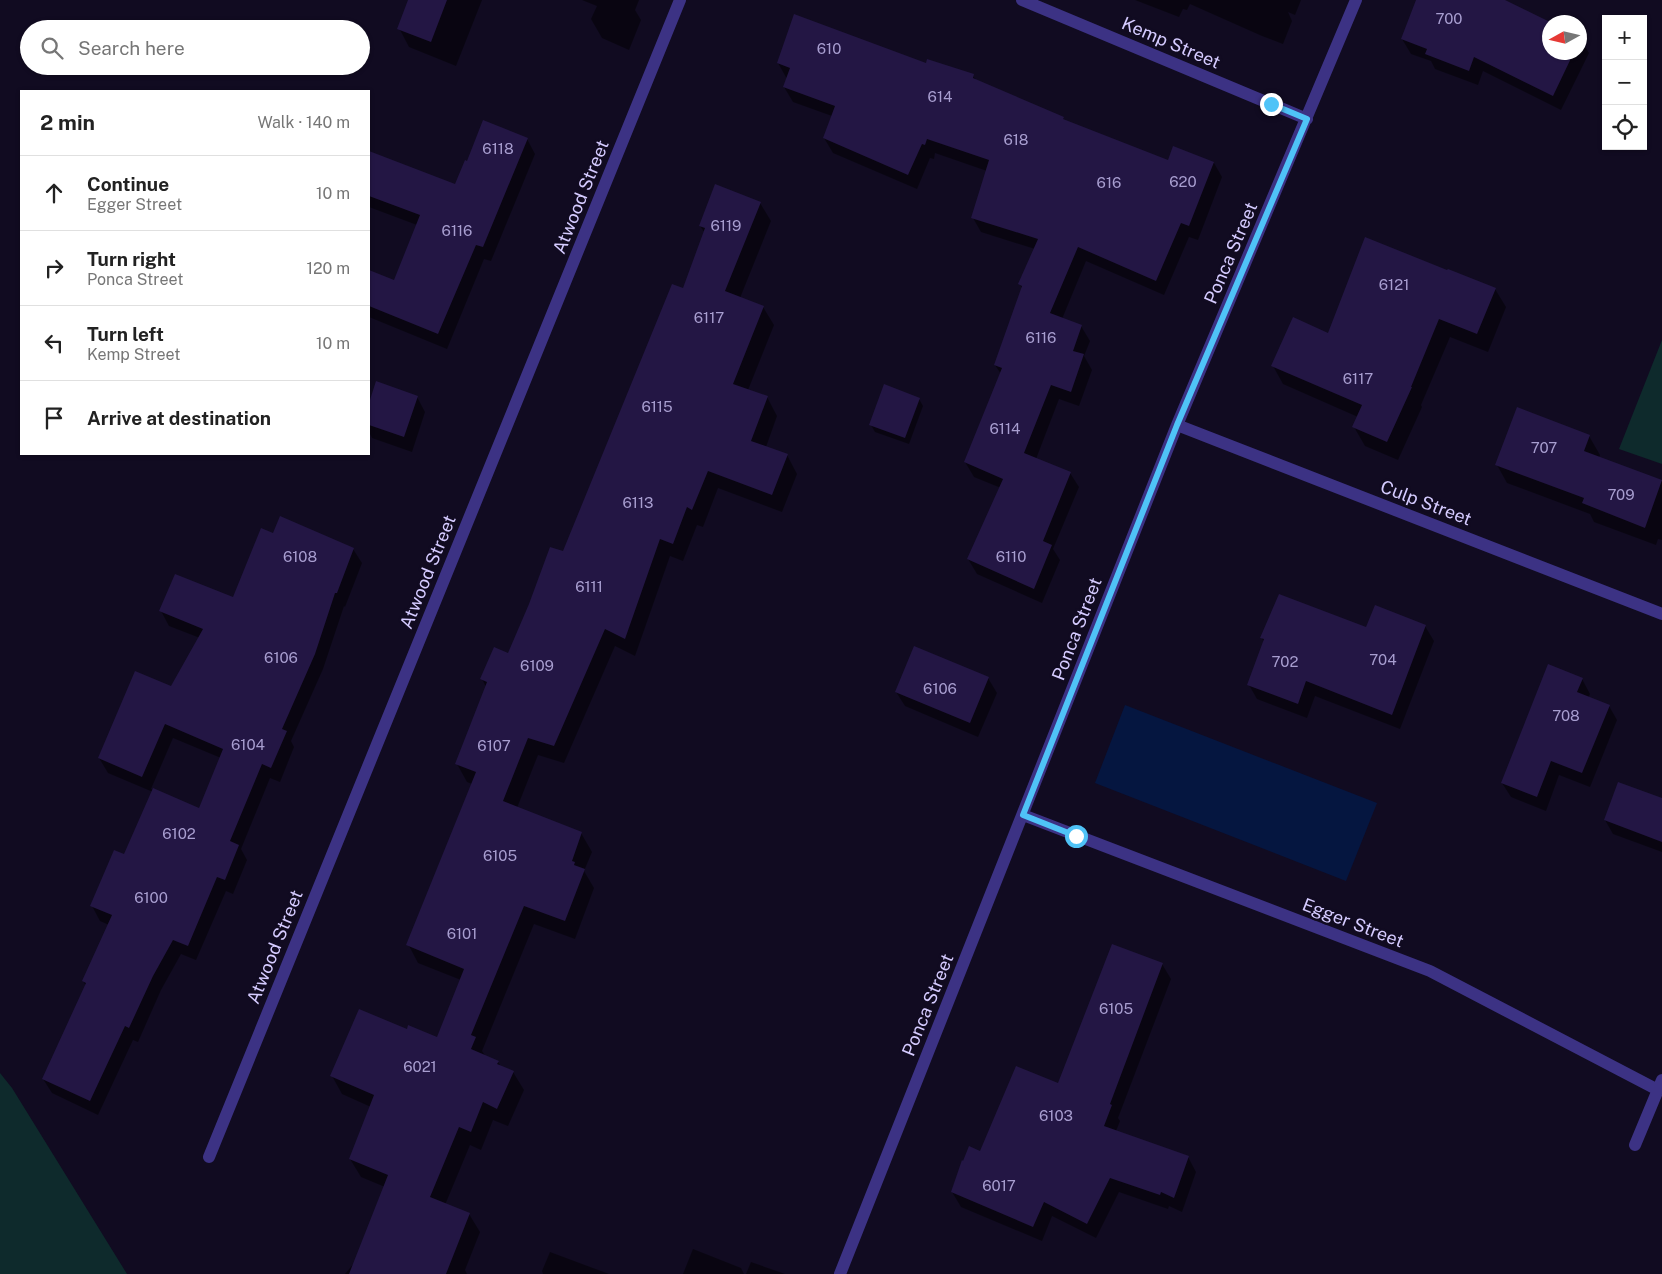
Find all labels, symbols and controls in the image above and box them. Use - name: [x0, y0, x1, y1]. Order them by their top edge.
- house number: 700: [1436, 10, 1462, 27]
- street label: Kemp Street: [1119, 12, 1224, 73]
- north arrow: [1542, 15, 1587, 60]
- map controls: [1602, 15, 1647, 150]
- button: +: [1602, 15, 1647, 60]
- search box: [20, 20, 370, 75]
- icon: search: [38, 34, 66, 62]
- text: Search here: [78, 37, 185, 59]
- house number: 610: [817, 40, 841, 57]
- button: −: [1602, 60, 1647, 105]
- house number: 614: [928, 88, 952, 105]
- route end: [1260, 93, 1283, 116]
- button: locate: [1602, 105, 1647, 150]
- text: 2 min: [40, 110, 95, 135]
- text: Walk · 140 m: [257, 113, 350, 132]
- house number: 618: [1003, 131, 1029, 148]
- street label: Atwood Street: [548, 137, 613, 257]
- house number: 6118: [482, 140, 514, 157]
- text: Continue: [87, 173, 169, 195]
- house number: 620: [1169, 173, 1197, 190]
- house number: 616: [1097, 174, 1121, 191]
- icon: ahead: [40, 179, 68, 207]
- text: 10 m: [316, 184, 350, 203]
- text: Egger Street: [87, 195, 182, 214]
- street label: Ponca Street: [1200, 199, 1261, 307]
- house number: 6119: [711, 217, 741, 234]
- house number: 6116: [442, 222, 472, 239]
- text: Turn right: [87, 248, 176, 270]
- icon: right: [40, 254, 68, 282]
- text: 120 m: [306, 259, 350, 278]
- text: Ponca Street: [87, 270, 183, 289]
- house number: 6121: [1379, 276, 1409, 293]
- house number: 6117: [694, 309, 724, 326]
- text: Turn left: [87, 323, 164, 345]
- icon: left: [40, 329, 68, 357]
- house number: 6116: [1026, 329, 1056, 346]
- text: 10 m: [316, 334, 350, 353]
- text: Kemp Street: [87, 345, 180, 364]
- house number: 6117: [1343, 370, 1373, 387]
- house number: 6115: [641, 398, 673, 415]
- icon: arrive: [40, 404, 68, 432]
- text: Arrive at destination: [87, 407, 271, 429]
- house number: 6114: [990, 420, 1020, 437]
- house number: 707: [1531, 439, 1557, 456]
- street label: Culp Street: [1378, 476, 1475, 530]
- house number: 709: [1607, 486, 1635, 503]
- house number: 6113: [623, 494, 654, 511]
- street label: Atwood Street: [395, 512, 460, 632]
- house number: 6108: [283, 548, 317, 565]
- house number: 6110: [996, 548, 1026, 565]
- street label: Ponca Street: [1047, 574, 1106, 683]
- house number: 6111: [575, 578, 603, 595]
- house number: 6106: [264, 649, 298, 666]
- house number: 704: [1369, 651, 1397, 668]
- house number: 702: [1272, 653, 1298, 670]
- house number: 6109: [520, 657, 554, 674]
- house number: 6106: [923, 680, 957, 697]
- house number: 708: [1552, 707, 1580, 724]
- house number: 6104: [231, 736, 265, 753]
- house number: 6107: [477, 737, 511, 754]
- house number: 6102: [162, 825, 196, 842]
- route start: [1065, 825, 1088, 848]
- house number: 6105: [483, 847, 517, 864]
- street label: Atwood Street: [242, 887, 307, 1007]
- house number: 6100: [134, 889, 168, 906]
- street label: Egger Street: [1299, 894, 1407, 952]
- house number: 6101: [447, 925, 477, 942]
- street label: Ponca Street: [897, 951, 958, 1059]
- house number: 6105: [1099, 1000, 1133, 1017]
- house number: 6021: [403, 1058, 437, 1075]
- house number: 6103: [1039, 1107, 1073, 1124]
- house number: 6017: [982, 1177, 1016, 1194]

